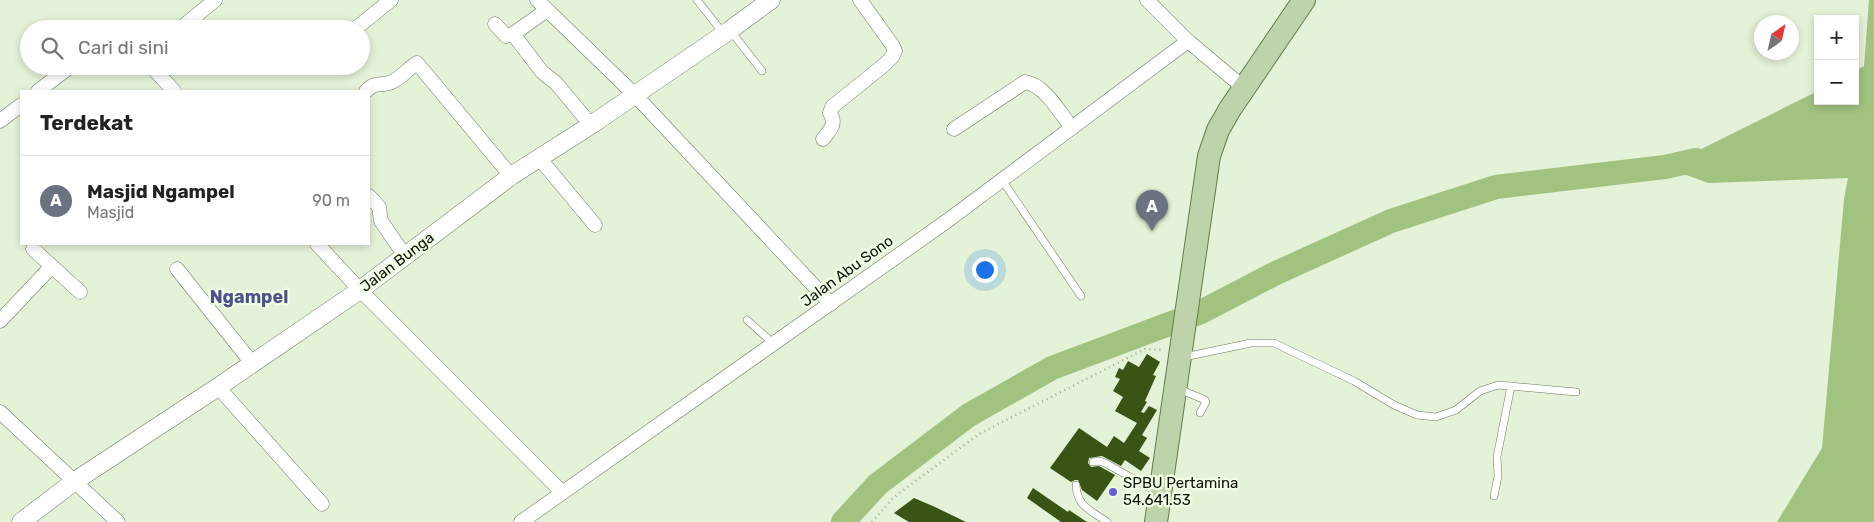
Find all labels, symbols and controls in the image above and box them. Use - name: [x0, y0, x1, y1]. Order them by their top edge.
- north arrow: [1754, 15, 1799, 60]
- map controls: [1814, 15, 1859, 105]
- button: +: [1814, 15, 1859, 60]
- search box: [20, 20, 370, 75]
- icon: search: [38, 34, 66, 62]
- text: Cari di sini: [78, 36, 169, 59]
- button: −: [1814, 60, 1859, 105]
- text: Terdekat: [40, 110, 133, 135]
- text: Masjid Ngampel: [87, 180, 235, 203]
- pin: A: [1136, 190, 1168, 231]
- text: A: [50, 191, 62, 210]
- text: 90 m: [312, 191, 350, 210]
- text: Masjid: [87, 203, 134, 222]
- street label: Jalan Bunga: [357, 228, 437, 296]
- street label: Jalan Abu Sono: [797, 232, 897, 310]
- your location: [972, 257, 998, 283]
- district label: Ngampel: [210, 286, 288, 308]
- place label: SPBU Pertamina 54.641.53: [1123, 474, 1238, 509]
- marker: SPBU Pertamina 54.641.53: [1107, 486, 1119, 498]

